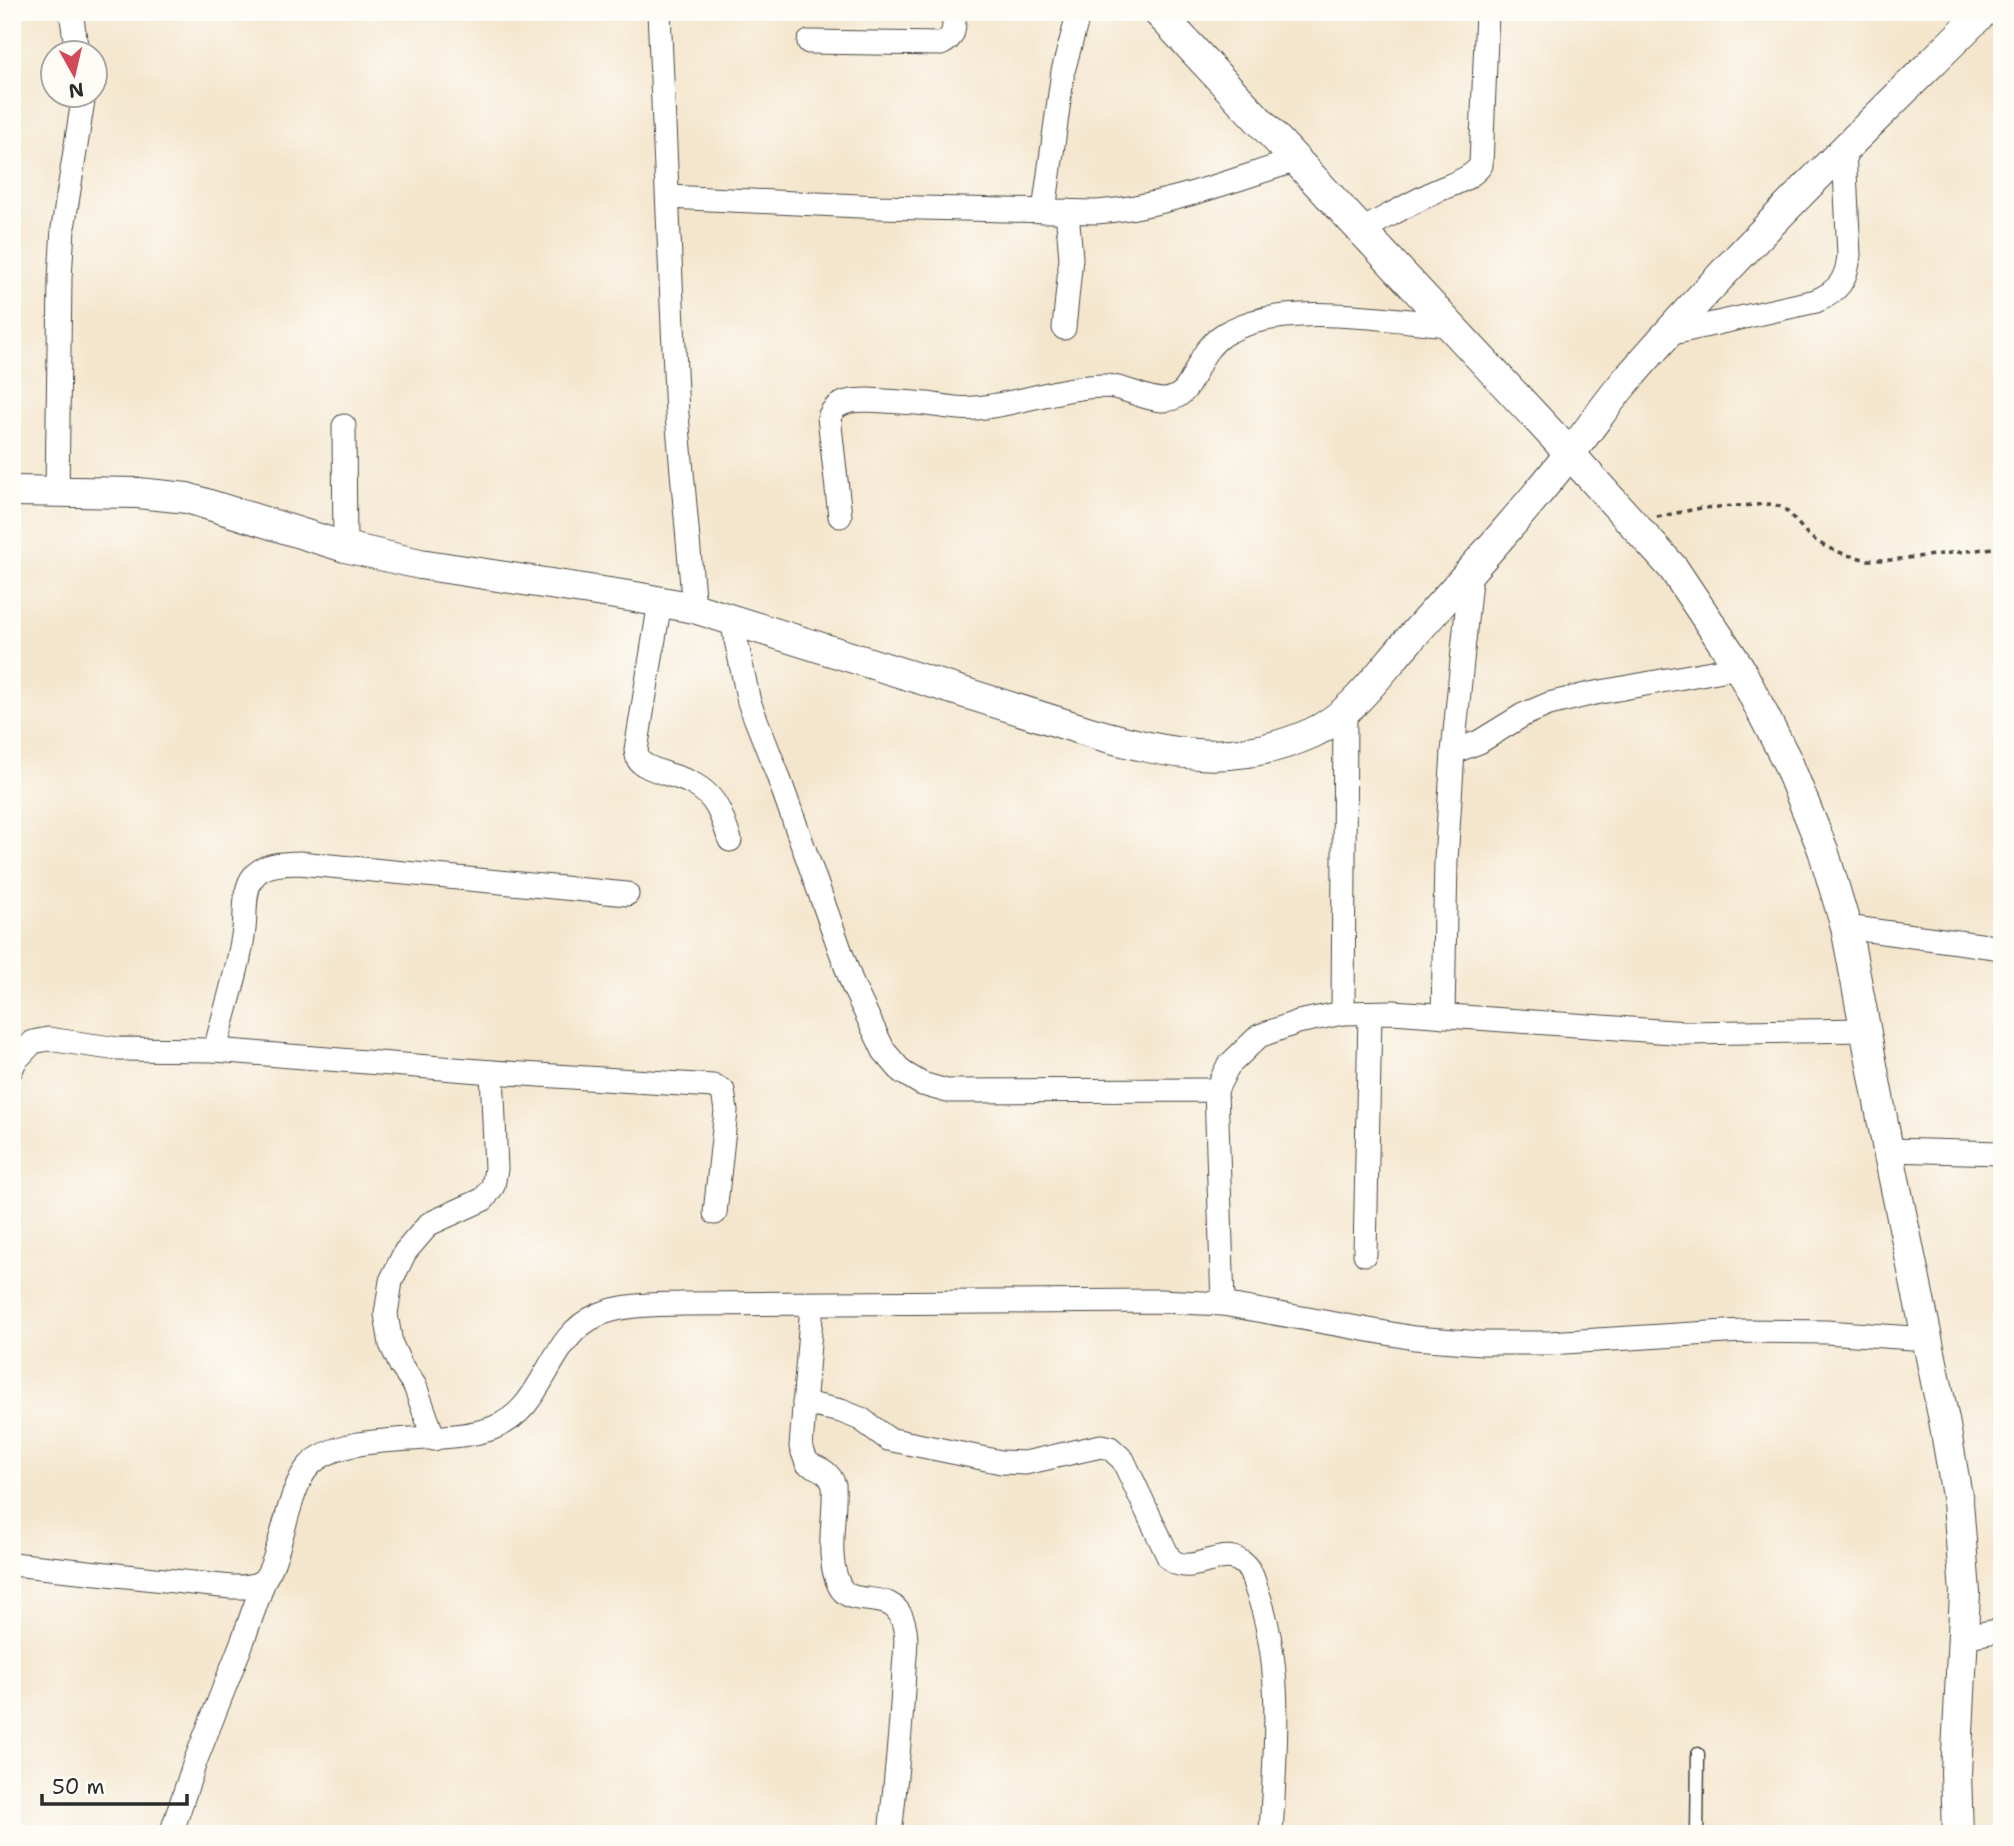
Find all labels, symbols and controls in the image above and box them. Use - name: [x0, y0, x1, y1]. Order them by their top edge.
- north arrow: [38, 38, 108, 108]
- text: N: [67, 77, 85, 104]
- scale bar: [42, 1762, 187, 1806]
- text: 50 m: [52, 1773, 105, 1801]

